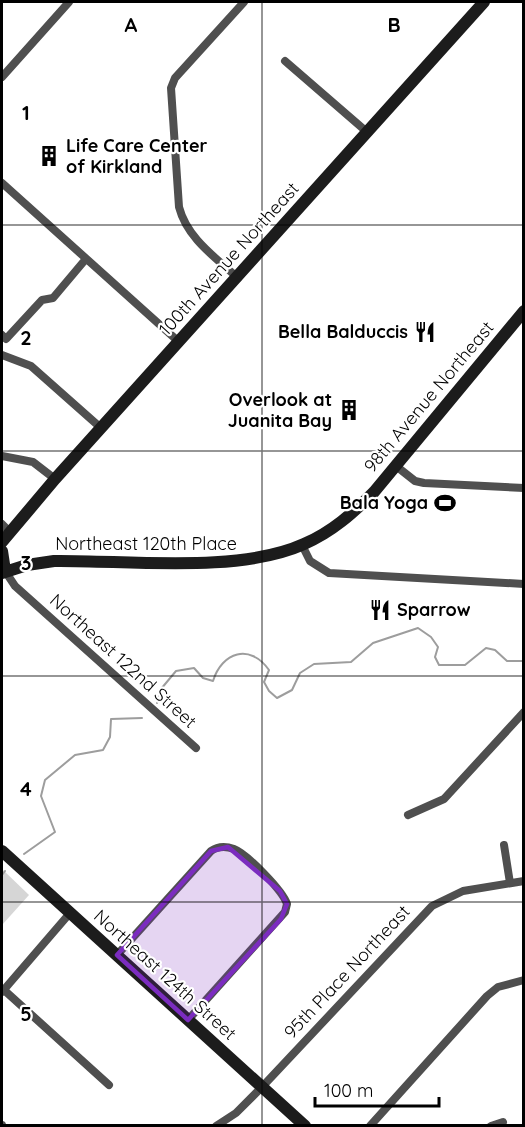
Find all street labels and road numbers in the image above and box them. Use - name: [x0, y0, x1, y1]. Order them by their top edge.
- street label: 100th Avenue Northeast: [154, 177, 304, 340]
- street label: 98th Avenue Northeast: [359, 316, 499, 477]
- street label: Northeast 120th Place: [55, 532, 237, 555]
- street label: Northeast 122nd Street: [45, 589, 202, 733]
- street label: 95th Place Northeast: [279, 900, 414, 1043]
- street label: Northeast 124th Street: [89, 904, 241, 1045]

